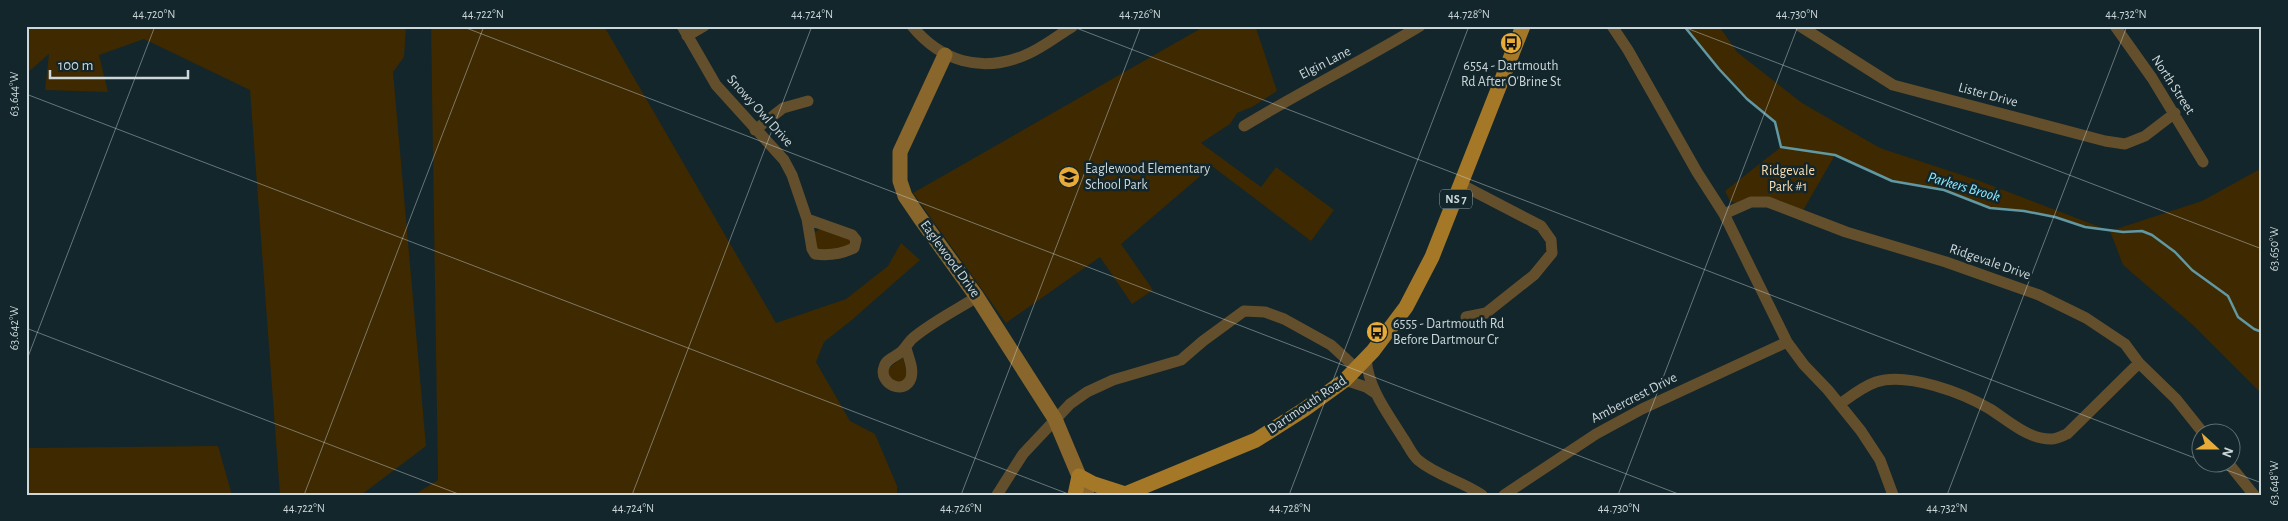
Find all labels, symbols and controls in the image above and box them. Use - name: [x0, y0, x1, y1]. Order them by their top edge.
- text: 44.720°N: [133, 8, 175, 20]
- text: 44.722°N: [462, 8, 504, 20]
- text: 44.724°N: [791, 8, 833, 20]
- text: 44.726°N: [1119, 8, 1161, 20]
- text: 44.728°N: [1448, 8, 1490, 20]
- text: 44.730°N: [1776, 8, 1818, 20]
- text: 44.732°N: [2105, 8, 2147, 20]
- bus stop icon: 6554 - Dartmouth Rd After O'Brine St: [1499, 31, 1523, 55]
- street label: Elgin Lane: [1297, 44, 1353, 82]
- scale bar: [50, 48, 188, 80]
- street label: North Street: [2149, 53, 2198, 118]
- text: 100 m: [58, 58, 93, 73]
- place label: 6554 - Dartmouth Rd After O'Brine St: [1461, 59, 1562, 89]
- text: 63.644°W: [8, 71, 20, 116]
- street label: Snowy Owl Drive: [724, 72, 796, 150]
- street label: Lister Drive: [1957, 80, 2019, 110]
- place label: Eaglewood Elementary School Park: [1085, 162, 1210, 192]
- park label: Ridgevale Park #1: [1761, 164, 1815, 194]
- school or university icon: Eaglewood Elementary School Park: [1057, 165, 1081, 189]
- water label: Parkers Brook: [1926, 170, 2002, 204]
- road number: NS 7: [1440, 190, 1472, 208]
- street label: Eaglewood Drive: [917, 218, 983, 300]
- text: 63.650°W: [2268, 226, 2280, 271]
- street label: Ridgevale Drive: [1947, 242, 2033, 282]
- text: 63.642°W: [8, 305, 20, 350]
- place label: 6555 - Dartmouth Rd Before Dartmour Cr: [1393, 317, 1504, 347]
- bus stop icon: 6555 - Dartmouth Rd Before Dartmour Cr: [1365, 320, 1389, 344]
- street label: Ambercrest Drive: [1589, 370, 1679, 426]
- street label: Dartmouth Road: [1265, 374, 1349, 436]
- north arrow: [2190, 424, 2240, 474]
- text: N: [2219, 445, 2235, 459]
- text: 63.648°W: [2268, 460, 2280, 505]
- text: 44.722°N: [283, 502, 325, 514]
- text: 44.724°N: [612, 502, 654, 514]
- text: 44.726°N: [940, 502, 982, 514]
- text: 44.728°N: [1269, 502, 1311, 514]
- text: 44.730°N: [1598, 502, 1640, 514]
- text: 44.732°N: [1926, 502, 1968, 514]

